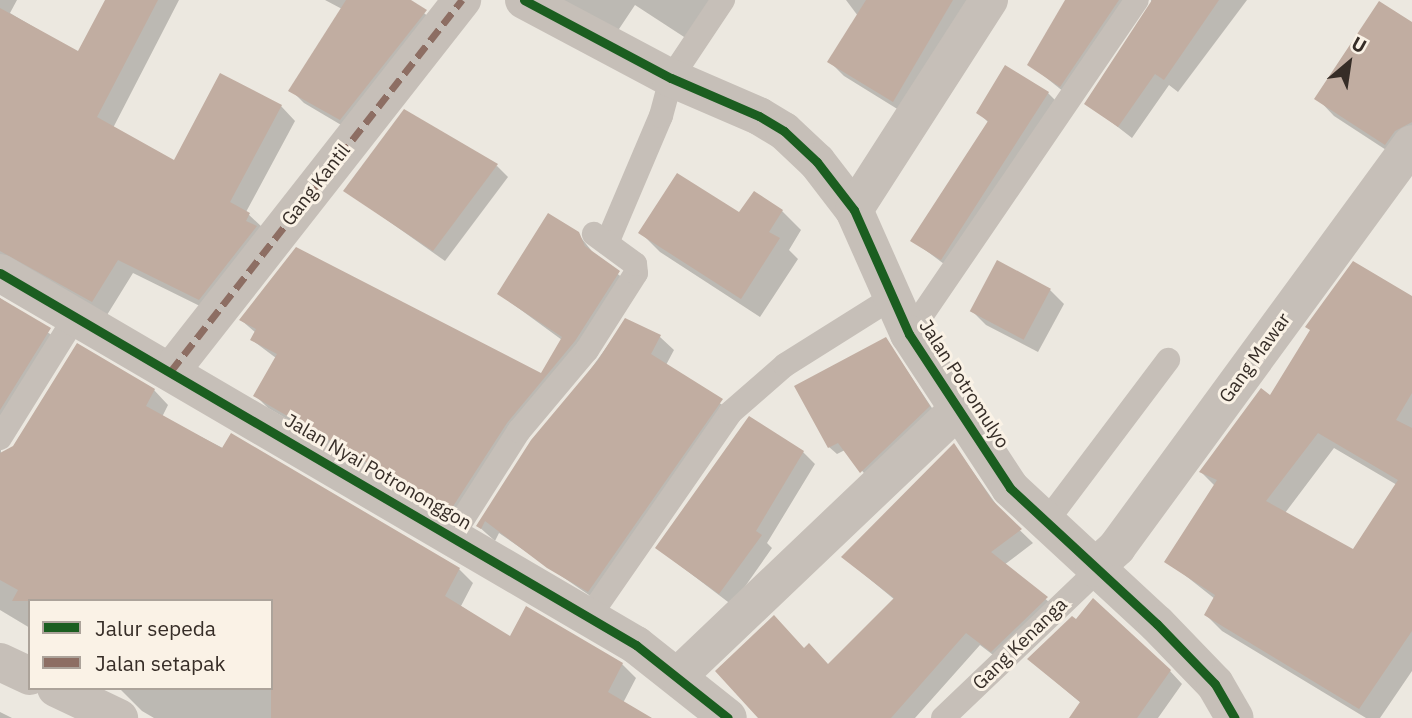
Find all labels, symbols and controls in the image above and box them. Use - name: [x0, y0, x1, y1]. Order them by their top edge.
- north arrow: [1314, 28, 1384, 98]
- text: U: [1348, 31, 1371, 58]
- street label: Gang Kantil: [277, 139, 355, 231]
- street label: Gang Mawar: [1215, 309, 1295, 407]
- street label: Jalan Potromulyo: [914, 315, 1014, 453]
- street label: Jalan Nyai Potrononggon: [280, 409, 476, 535]
- street label: Gang Kenanga: [968, 593, 1072, 695]
- legend: [28, 599, 273, 690]
- text: Jalur sepeda: [95, 614, 216, 642]
- text: Jalan setapak: [95, 649, 226, 677]

